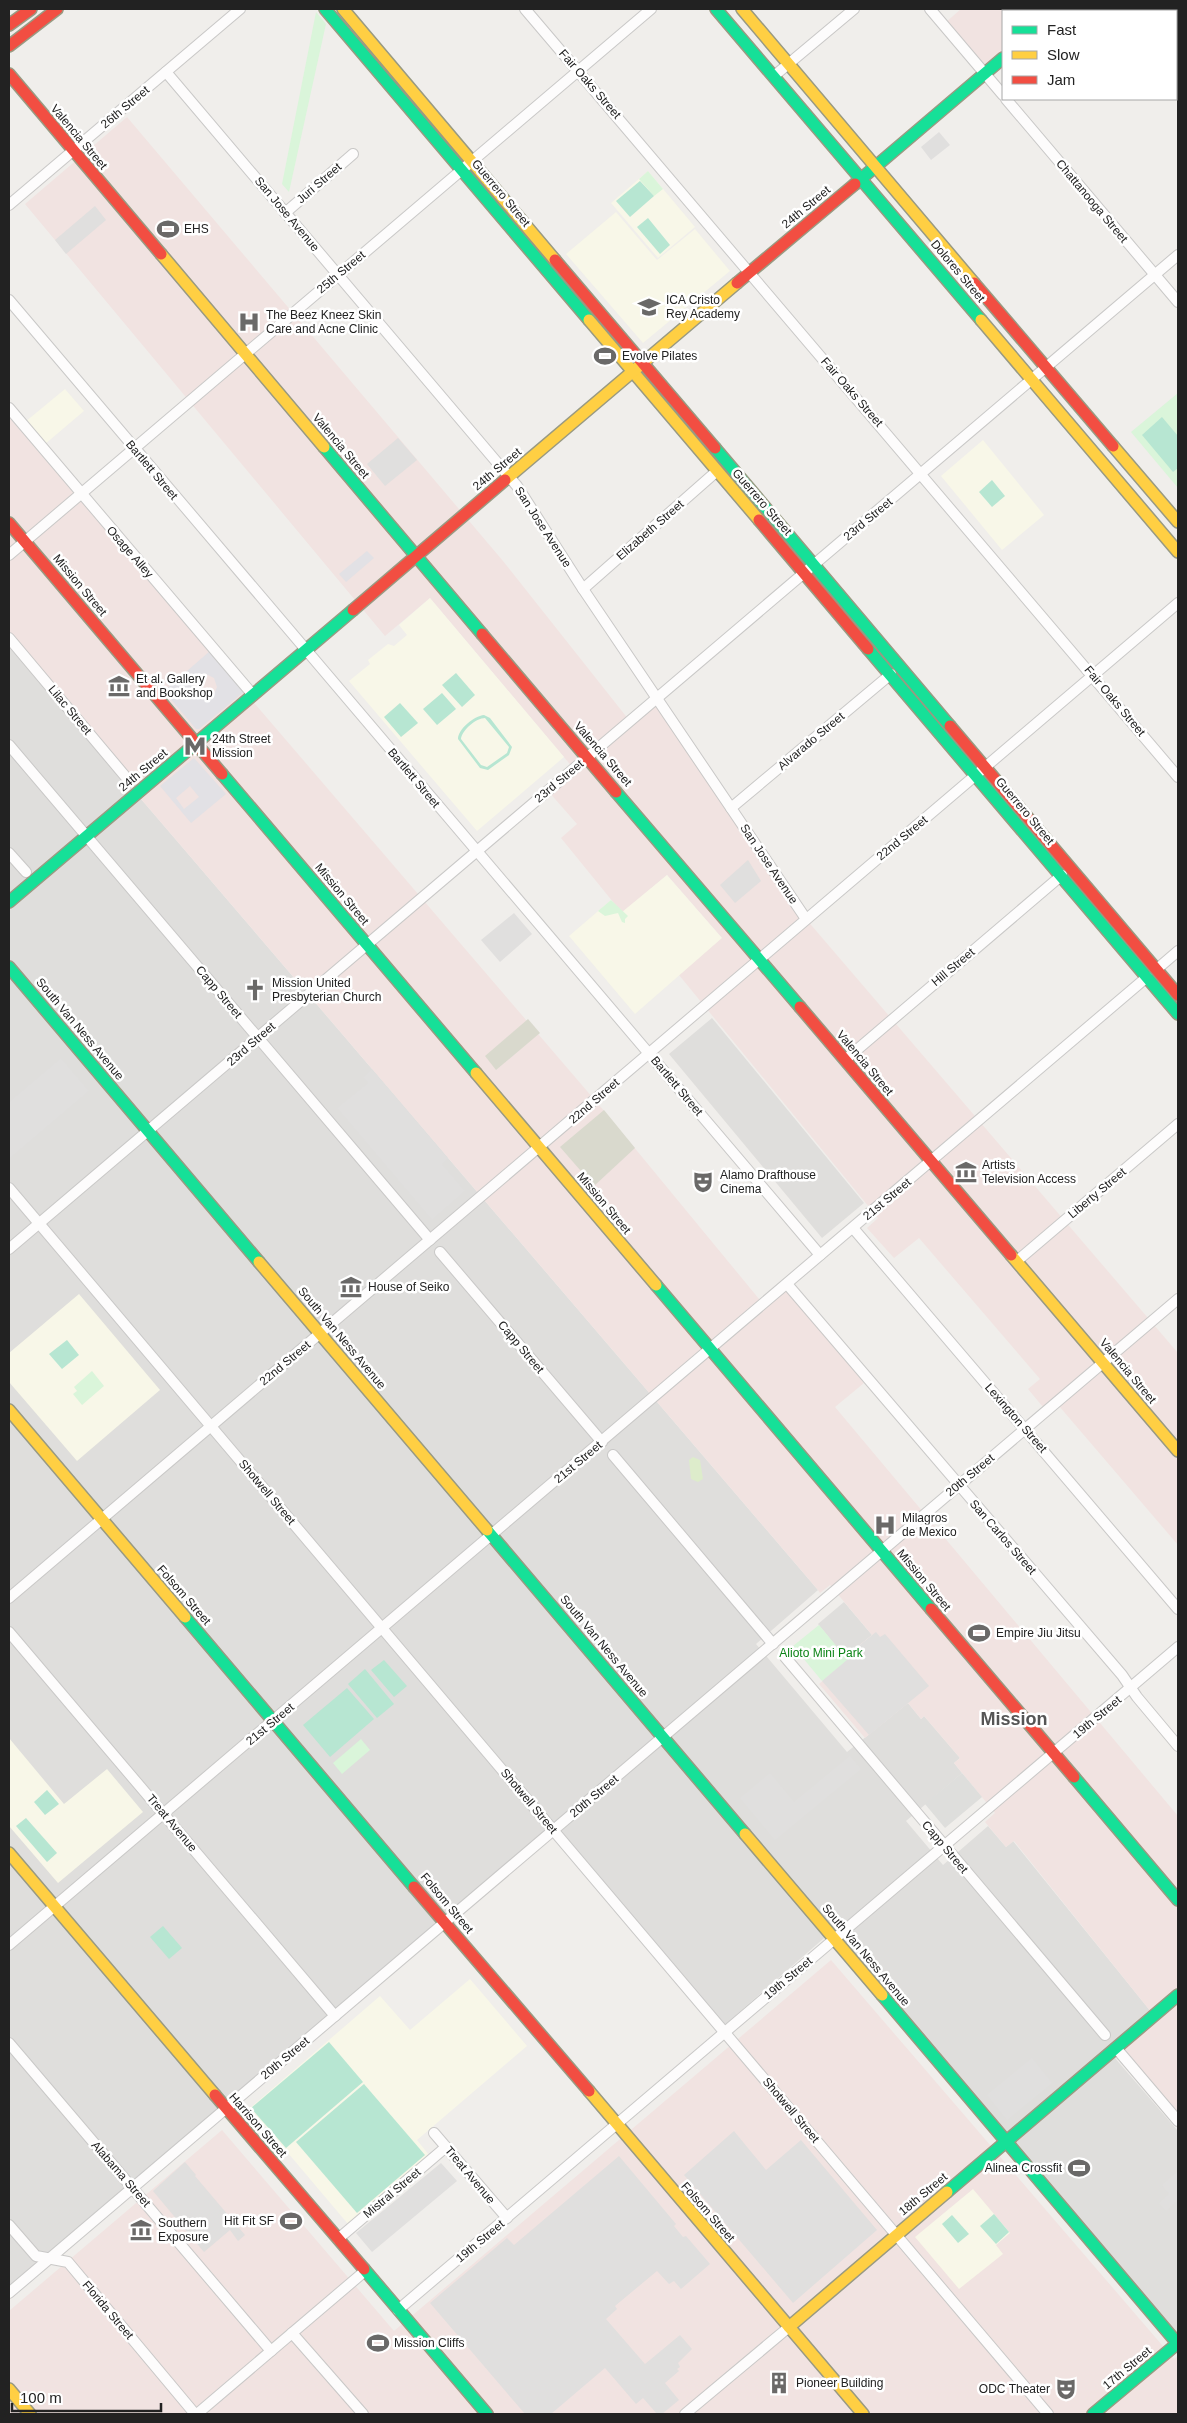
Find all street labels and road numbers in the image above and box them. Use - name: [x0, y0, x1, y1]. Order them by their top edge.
- street label: Fair Oaks Street: [556, 46, 624, 122]
- street label: 26th Street: [98, 82, 152, 131]
- street label: Valencia Street: [48, 102, 111, 173]
- street label: Guerrero Street: [469, 157, 534, 230]
- street label: Chattanooga Street: [1053, 157, 1131, 246]
- street label: Juri Street: [294, 159, 345, 206]
- street label: San Jose Avenue: [252, 174, 323, 254]
- street label: 24th Street: [779, 182, 833, 231]
- street label: Dolores Street: [928, 237, 988, 305]
- street label: 25th Street: [314, 247, 368, 296]
- street label: Fair Oaks Street: [818, 354, 886, 430]
- street label: Valencia Street: [310, 411, 373, 482]
- street label: Bartlett Street: [123, 437, 181, 503]
- street label: 24th Street: [470, 444, 524, 493]
- street label: Guerrero Street: [729, 466, 795, 539]
- street label: San Jose Avenue: [512, 484, 574, 570]
- street label: 23rd Street: [841, 494, 896, 543]
- street label: Elizabeth Street: [613, 496, 687, 563]
- street label: Osage Alley: [104, 523, 156, 581]
- street label: Mission Street: [50, 551, 110, 619]
- street label: Fair Oaks Street: [1082, 663, 1149, 739]
- street label: Lilac Street: [45, 683, 95, 738]
- street label: Alvarado Street: [775, 709, 848, 773]
- street label: Valencia Street: [571, 719, 635, 789]
- street label: 24th Street: [116, 745, 170, 794]
- street label: Bartlett Street: [385, 745, 443, 811]
- street label: 23rd Street: [532, 756, 587, 805]
- street label: Guerrero Street: [993, 775, 1058, 848]
- street label: 22nd Street: [874, 812, 931, 863]
- street label: San Jose Avenue: [737, 821, 801, 907]
- street label: Mission Street: [312, 860, 372, 928]
- street label: Hill Street: [929, 944, 978, 989]
- street label: Capp Street: [193, 963, 245, 1022]
- street label: South Van Ness Avenue: [33, 975, 127, 1083]
- street label: 23rd Street: [224, 1019, 278, 1069]
- street label: Valencia Street: [834, 1028, 897, 1099]
- street label: Bartlett Street: [648, 1053, 706, 1119]
- street label: 22nd Street: [566, 1075, 623, 1127]
- street label: Liberty Street: [1065, 1164, 1129, 1221]
- street label: Mission Street: [574, 1169, 634, 1237]
- street label: 21st Street: [860, 1175, 914, 1223]
- street label: South Van Ness Avenue: [295, 1284, 389, 1392]
- street label: Capp Street: [495, 1318, 547, 1377]
- street label: Valencia Street: [1097, 1336, 1160, 1407]
- street label: 22nd Street: [257, 1337, 314, 1388]
- street label: Lexington Street: [982, 1380, 1050, 1456]
- street label: 21st Street: [551, 1438, 605, 1486]
- street label: 20th Street: [943, 1450, 997, 1499]
- street label: Shotwell Street: [236, 1457, 299, 1528]
- street label: San Carlos Street: [967, 1497, 1040, 1578]
- street label: Mission Street: [894, 1546, 954, 1614]
- street label: Folsom Street: [154, 1562, 214, 1628]
- street label: South Van Ness Avenue: [557, 1592, 651, 1700]
- street label: 19th Street: [1070, 1692, 1124, 1741]
- street label: 21st Street: [243, 1700, 297, 1748]
- street label: Shotwell Street: [498, 1766, 561, 1837]
- street label: 20th Street: [567, 1771, 621, 1820]
- street label: Treat Avenue: [144, 1791, 200, 1855]
- street label: Capp Street: [919, 1818, 971, 1877]
- street label: Folsom Street: [418, 1870, 477, 1937]
- street label: South Van Ness Avenue: [819, 1901, 913, 2009]
- street label: 19th Street: [761, 1953, 815, 2002]
- street label: 20th Street: [258, 2033, 312, 2082]
- street label: Shotwell Street: [760, 2075, 823, 2146]
- street label: Harrison Street: [226, 2090, 290, 2161]
- street label: Alabama Street: [89, 2138, 154, 2210]
- street label: Treat Avenue: [442, 2143, 498, 2207]
- street label: Mistral Street: [360, 2164, 424, 2221]
- street label: 18th Street: [896, 2169, 950, 2218]
- street label: Folsom Street: [678, 2179, 738, 2245]
- street label: 19th Street: [453, 2216, 507, 2265]
- street label: Florida Street: [79, 2278, 137, 2343]
- street label: 17th Street: [1100, 2343, 1154, 2392]

